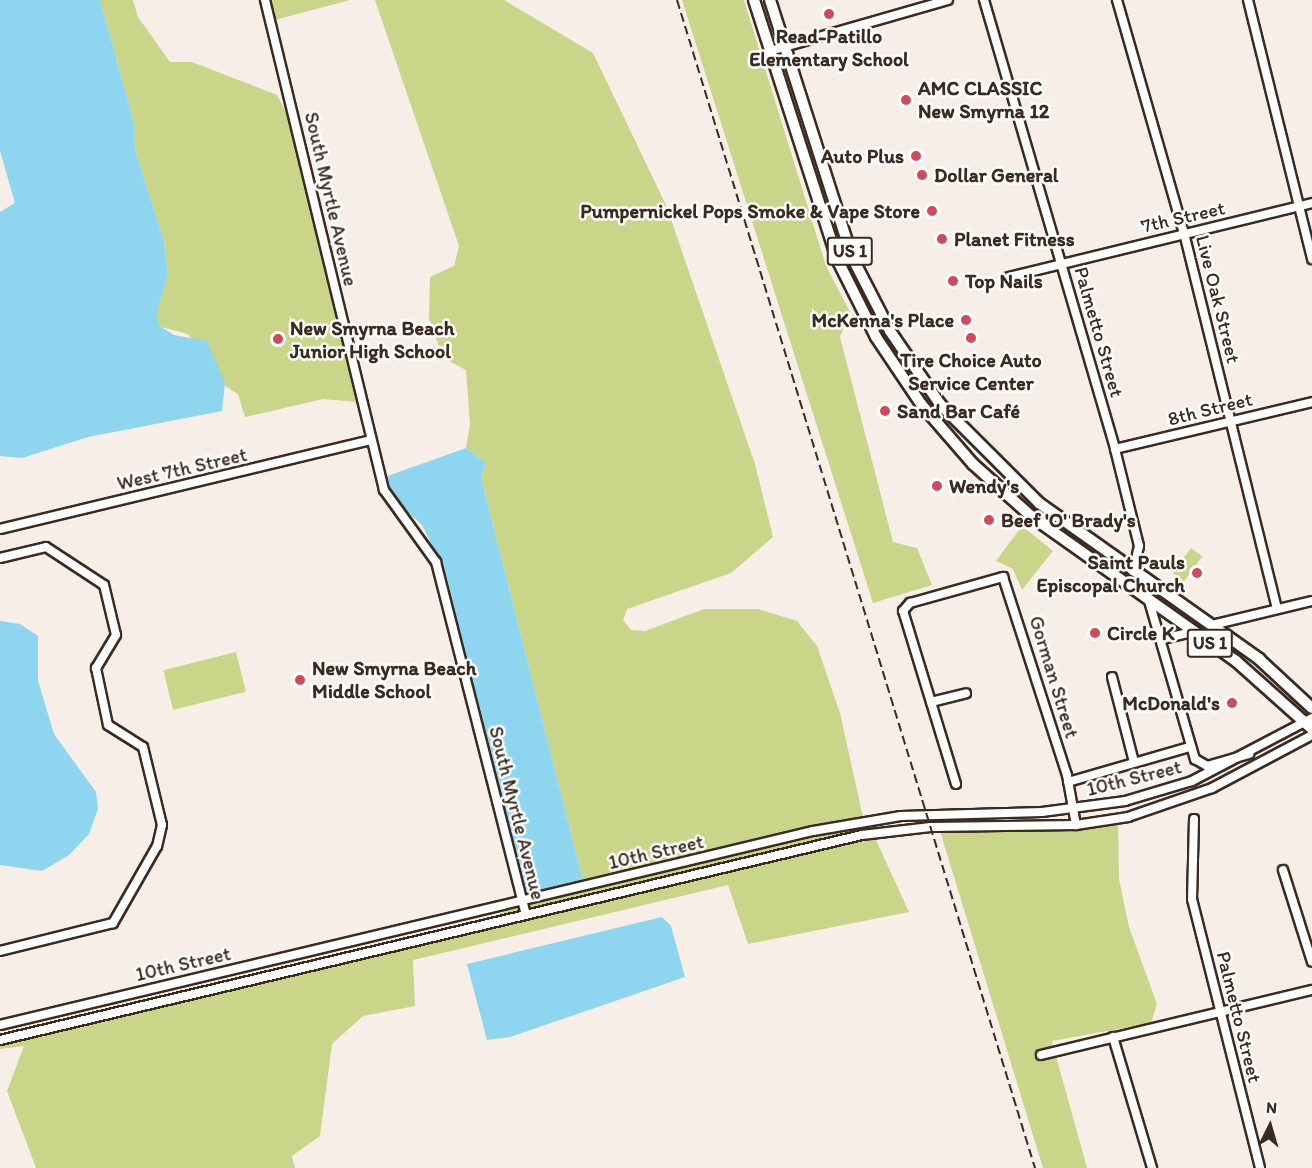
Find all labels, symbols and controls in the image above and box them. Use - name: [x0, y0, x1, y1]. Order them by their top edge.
- marker: Read-Patillo Elementary School: [822, 7, 836, 21]
- place label: Read-Patillo Elementary School: [749, 24, 909, 71]
- place label: AMC CLASSIC New Smyrna 12: [918, 77, 1051, 124]
- marker: AMC CLASSIC New Smyrna 12: [899, 93, 913, 107]
- street label: South Myrtle Avenue: [299, 110, 363, 288]
- place label: Auto Plus: [821, 144, 904, 168]
- marker: Auto Plus: [909, 149, 923, 163]
- place label: Dollar General: [934, 163, 1059, 187]
- marker: Dollar General: [915, 168, 929, 182]
- street label: 7th Street: [1139, 196, 1227, 238]
- place label: Pumpernickel Pops Smoke & Vape Store: [581, 199, 920, 223]
- marker: Pumpernickel Pops Smoke & Vape Store: [925, 204, 939, 218]
- place label: Planet Fitness: [954, 227, 1075, 251]
- marker: Planet Fitness: [935, 232, 949, 246]
- street label: Live Oak Street: [1191, 233, 1245, 365]
- road number: US 1: [826, 236, 874, 266]
- street label: Palmetto Street: [1069, 264, 1129, 400]
- place label: Top Nails: [965, 269, 1043, 293]
- marker: Top Nails: [946, 274, 960, 288]
- place label: McKenna's Place: [812, 308, 954, 332]
- marker: McKenna's Place: [959, 313, 973, 327]
- place label: New Smyrna Beach Junior High School: [290, 316, 455, 363]
- marker: Tire Choice Auto Service Center: [964, 331, 978, 345]
- marker: New Smyrna Beach Junior High School: [271, 332, 285, 346]
- place label: Tire Choice Auto Service Center: [900, 348, 1042, 395]
- street label: 8th Street: [1165, 387, 1255, 431]
- place label: Sand Bar Café: [897, 399, 1021, 423]
- marker: Sand Bar Café: [878, 404, 892, 418]
- street label: West 7th Street: [115, 442, 249, 496]
- place label: Wendy's: [949, 474, 1019, 498]
- marker: Wendy's: [930, 479, 944, 493]
- place label: Beef 'O' Brady's: [1001, 508, 1136, 532]
- marker: Beef 'O' Brady's: [982, 513, 996, 527]
- place label: Saint Pauls Episcopal Church: [1036, 550, 1185, 597]
- marker: Saint Pauls Episcopal Church: [1190, 566, 1204, 580]
- street label: Gorman Street: [1024, 613, 1084, 741]
- place label: Circle K: [1107, 621, 1174, 645]
- marker: Circle K: [1088, 626, 1102, 640]
- road number: US 1: [1186, 628, 1234, 658]
- place label: New Smyrna Beach Middle School: [312, 656, 477, 703]
- marker: New Smyrna Beach Middle School: [293, 673, 307, 687]
- place label: McDonald's: [1122, 691, 1220, 715]
- marker: McDonald's: [1225, 696, 1239, 710]
- street label: South Myrtle Avenue: [484, 724, 550, 902]
- street label: 10th Street: [1084, 755, 1184, 801]
- street label: 10th Street: [606, 829, 706, 875]
- street label: 10th Street: [133, 941, 233, 987]
- street label: Palmetto Street: [1211, 949, 1267, 1085]
- north arrow: [1240, 1096, 1300, 1156]
- text: N: [1265, 1098, 1278, 1118]

